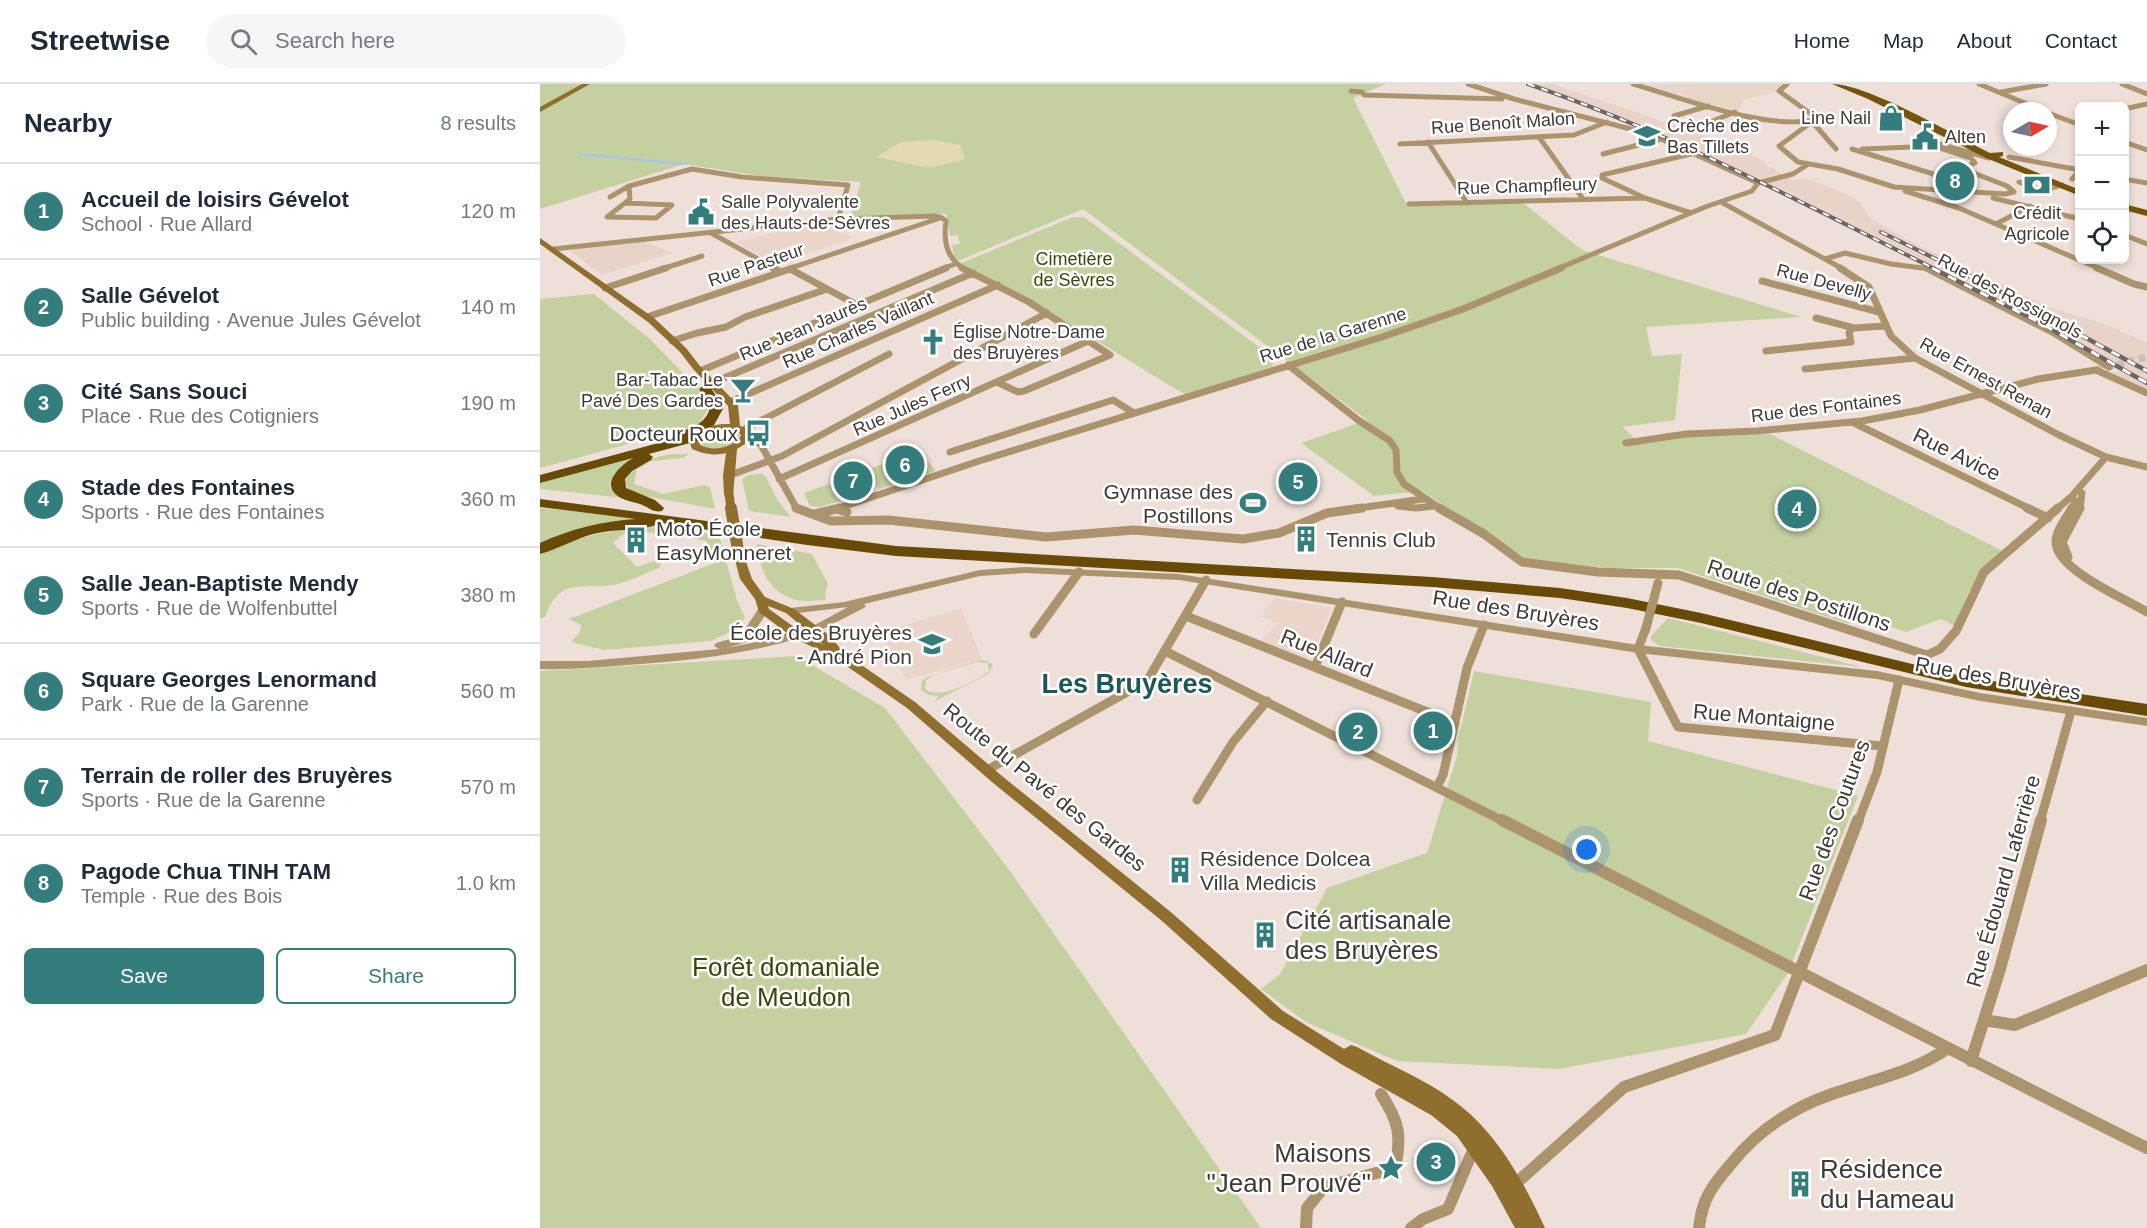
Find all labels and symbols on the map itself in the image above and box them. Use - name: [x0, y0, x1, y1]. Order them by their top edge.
- north arrow: [2003, 102, 2057, 156]
- shop icon: Line Nail: [1876, 103, 1906, 133]
- street label: Rue Benoît Malon: [1430, 108, 1576, 138]
- place label: Line Nail: [1801, 108, 1871, 128]
- place label: Crèche des Bas Tillets: [1667, 116, 1759, 157]
- school or university icon: Crèche des Bas Tillets: [1632, 121, 1662, 151]
- public building icon: Alten: [1910, 122, 1940, 152]
- place label: Alten: [1945, 127, 1986, 147]
- pin: 8: [1936, 158, 1974, 204]
- bank icon: Crédit Agricole: [2022, 170, 2052, 200]
- street label: Rue Champfleury: [1457, 174, 1597, 198]
- place label: Salle Polyvalente des Hauts-de-Sèvres: [721, 192, 890, 233]
- public building icon: Salle Polyvalente des Hauts-de-Sèvres: [686, 197, 716, 227]
- place label: Crédit Agricole: [2004, 203, 2070, 244]
- street label: Rue Pasteur: [705, 239, 807, 291]
- park label: Cimetière de Sèvres: [1033, 249, 1115, 290]
- street label: Rue des Rossignols: [1935, 250, 2085, 342]
- street label: Rue Develly: [1775, 260, 1873, 304]
- street label: Rue Charles Vaillant: [780, 288, 936, 372]
- street label: Rue Jean Jaurès: [736, 293, 870, 365]
- street label: Rue de la Garenne: [1257, 303, 1409, 367]
- place label: Église Notre-Dame des Bruyères: [953, 322, 1105, 363]
- church icon: Église Notre-Dame des Bruyères: [918, 327, 948, 357]
- street label: Rue Ernest Renan: [1916, 333, 2056, 423]
- place label: Bar-Tabac Le Pavé Des Gardes: [581, 370, 723, 411]
- street label: Rue Jules Ferry: [850, 370, 974, 440]
- bar icon: Bar-Tabac Le Pavé Des Gardes: [728, 375, 758, 405]
- street label: Rue des Fontaines: [1750, 388, 1902, 426]
- bus stop icon: Docteur Roux: [743, 418, 773, 448]
- place label: Docteur Roux: [610, 422, 738, 445]
- street label: Rue Avice: [1910, 423, 2004, 485]
- pin: 6: [886, 442, 925, 488]
- pin: 7: [834, 458, 872, 504]
- pin: 5: [1278, 460, 1317, 504]
- place label: Gymnase des Postillons: [1103, 480, 1233, 527]
- pin: 4: [1778, 486, 1816, 532]
- sports icon: Gymnase des Postillons: [1238, 488, 1268, 518]
- place label: Moto École EasyMonneret: [656, 517, 792, 564]
- building icon: Tennis Club: [1291, 524, 1321, 554]
- building icon: Moto École EasyMonneret: [621, 525, 651, 555]
- place label: Tennis Club: [1326, 528, 1436, 551]
- street label: Route des Postillons: [1704, 554, 1894, 636]
- street label: Rue des Bruyères: [1431, 585, 1601, 635]
- place label: École des Bruyères - André Pion: [730, 621, 912, 668]
- street label: Rue Allard: [1278, 624, 1376, 682]
- school or university icon: École des Bruyères - André Pion: [917, 629, 947, 659]
- street label: Rue des Bruyères: [1913, 652, 2083, 704]
- district label: Les Bruyères: [1041, 669, 1213, 699]
- street label: Route du Pavé des Gardes: [939, 698, 1151, 876]
- street label: Rue Montaigne: [1692, 699, 1836, 735]
- pin: 1: [1414, 708, 1452, 754]
- pin: 2: [1338, 710, 1378, 754]
- street label: Rue des Coutures: [1794, 737, 1874, 903]
- street label: Rue Édouard Laferrière: [1962, 772, 2044, 990]
- your location: [1572, 835, 1601, 864]
- place label: Résidence Dolcea Villa Medicis: [1200, 847, 1371, 894]
- building icon: Résidence Dolcea Villa Medicis: [1165, 855, 1195, 885]
- place label: Cité artisanale des Bruyères: [1285, 905, 1451, 965]
- building icon: Cité artisanale des Bruyères: [1250, 920, 1280, 950]
- park label: Forêt domaniale de Meudon: [692, 952, 880, 1012]
- place label: Maisons "Jean Prouvé": [1207, 1138, 1371, 1198]
- pin: 3: [1416, 1140, 1456, 1184]
- place icon: Maisons "Jean Prouvé": [1376, 1153, 1406, 1183]
- place label: Résidence du Hameau: [1820, 1154, 1954, 1214]
- building icon: Résidence du Hameau: [1785, 1169, 1815, 1199]

